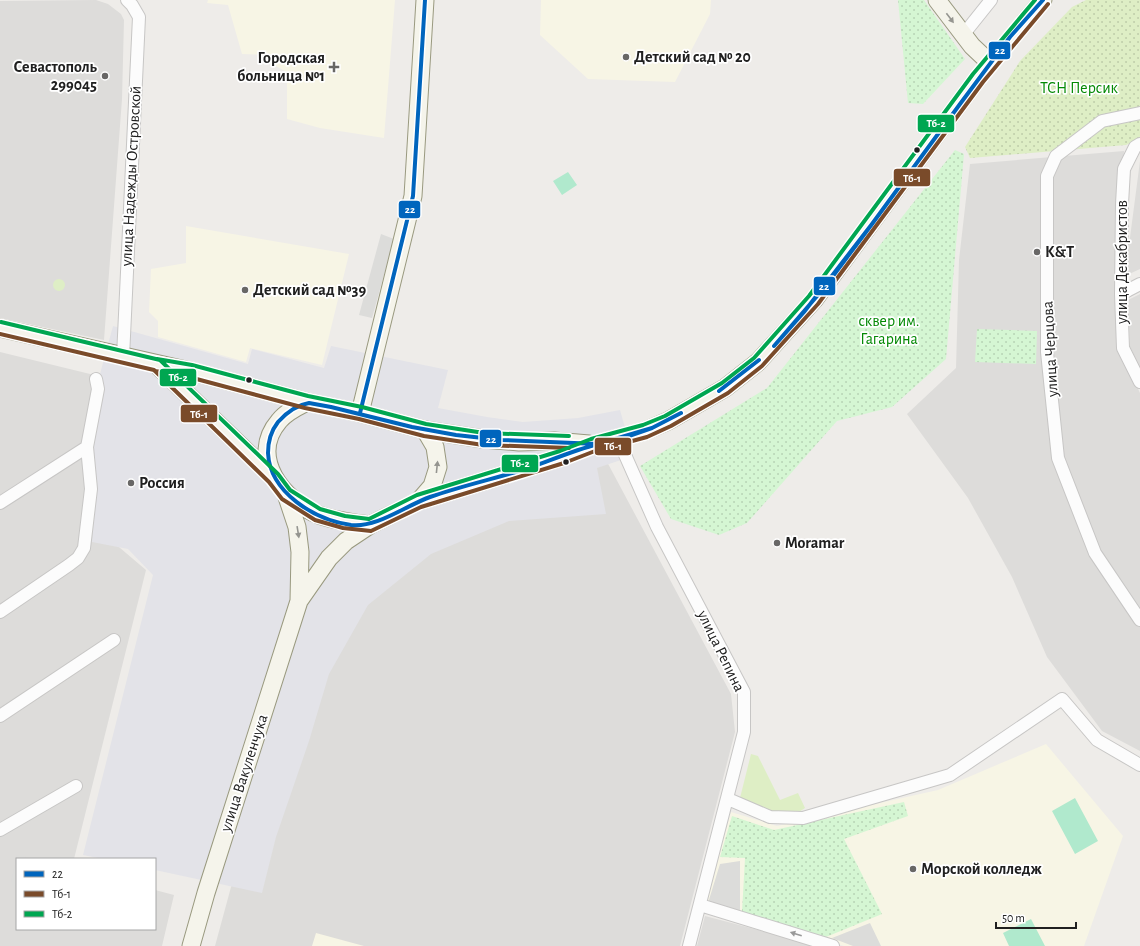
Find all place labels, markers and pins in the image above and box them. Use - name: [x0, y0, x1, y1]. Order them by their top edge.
- place label: Детский сад № 20: [634, 49, 751, 65]
- place label: Городская больница №1: [237, 50, 325, 84]
- marker: Детский сад № 20: [621, 52, 631, 62]
- place label: Севастополь 299045: [14, 59, 98, 93]
- marker: Городская больница №1: [328, 61, 340, 73]
- marker: Севастополь 299045: [100, 71, 110, 81]
- unlabelled marker: [912, 145, 922, 155]
- place label: К&Т: [1045, 244, 1074, 260]
- marker: К&Т: [1032, 247, 1042, 257]
- place label: Детский сад №39: [253, 282, 366, 298]
- marker: Детский сад №39: [240, 285, 250, 295]
- unlabelled marker: [244, 375, 254, 385]
- unlabelled marker: [561, 457, 571, 467]
- place label: Россия: [139, 475, 185, 491]
- marker: Россия: [126, 478, 136, 488]
- place label: Moramar: [785, 535, 845, 551]
- marker: Moramar: [772, 538, 782, 548]
- place label: Морской колледж: [921, 861, 1042, 877]
- marker: Морской колледж: [908, 864, 918, 874]

